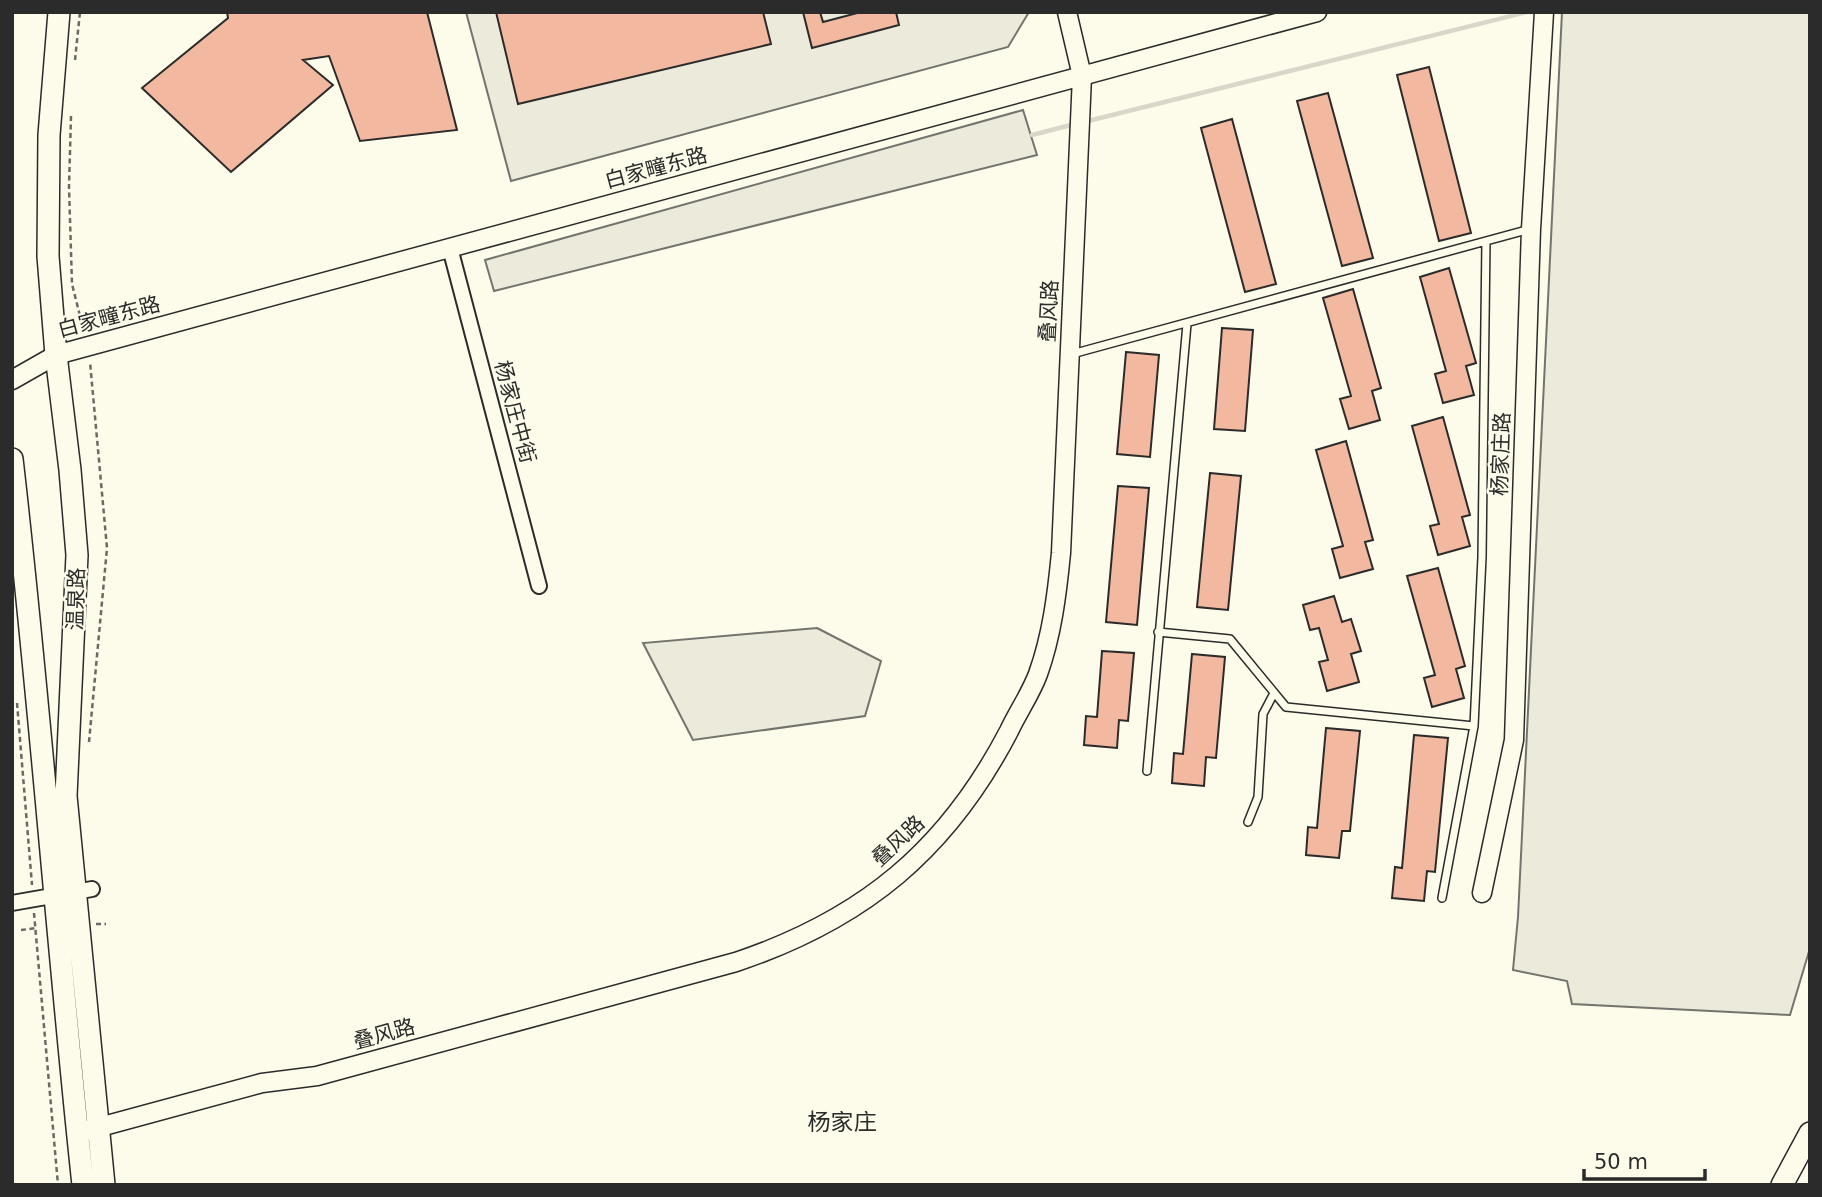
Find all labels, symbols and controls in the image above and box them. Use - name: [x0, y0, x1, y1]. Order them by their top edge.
- street label: 白家疃东路: [602, 143, 710, 193]
- street label: 叠风路: [1035, 279, 1063, 343]
- street label: 白家疃东路: [55, 292, 163, 342]
- street label: 杨家庄中街: [490, 358, 540, 466]
- street label: 杨家庄路: [1488, 412, 1514, 496]
- street label: 温泉路: [63, 567, 89, 631]
- street label: 叠风路: [867, 811, 929, 871]
- street label: 叠风路: [350, 1014, 418, 1054]
- district label: 杨家庄: [808, 1109, 877, 1135]
- scale bar: [1584, 1138, 1705, 1182]
- text: 50 m: [1594, 1150, 1648, 1174]

